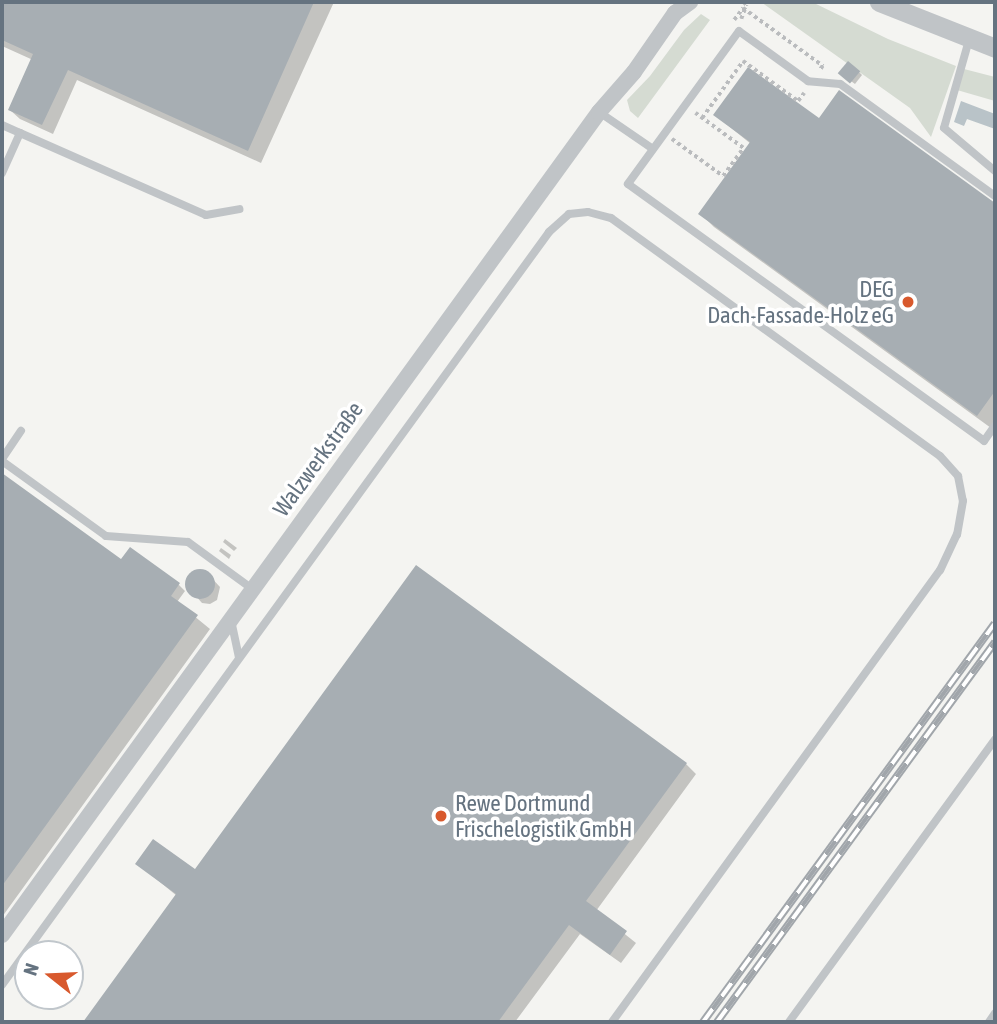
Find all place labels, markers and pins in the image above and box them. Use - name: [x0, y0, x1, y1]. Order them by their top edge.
- place label: DEG Dach-Fassade-Holz eG: [707, 275, 894, 329]
- marker: DEG Dach-Fassade-Holz eG: [900, 294, 916, 310]
- place label: Rewe Dortmund Frischelogistik GmbH: [455, 789, 632, 843]
- marker: Rewe Dortmund Frischelogistik GmbH: [433, 808, 449, 824]

